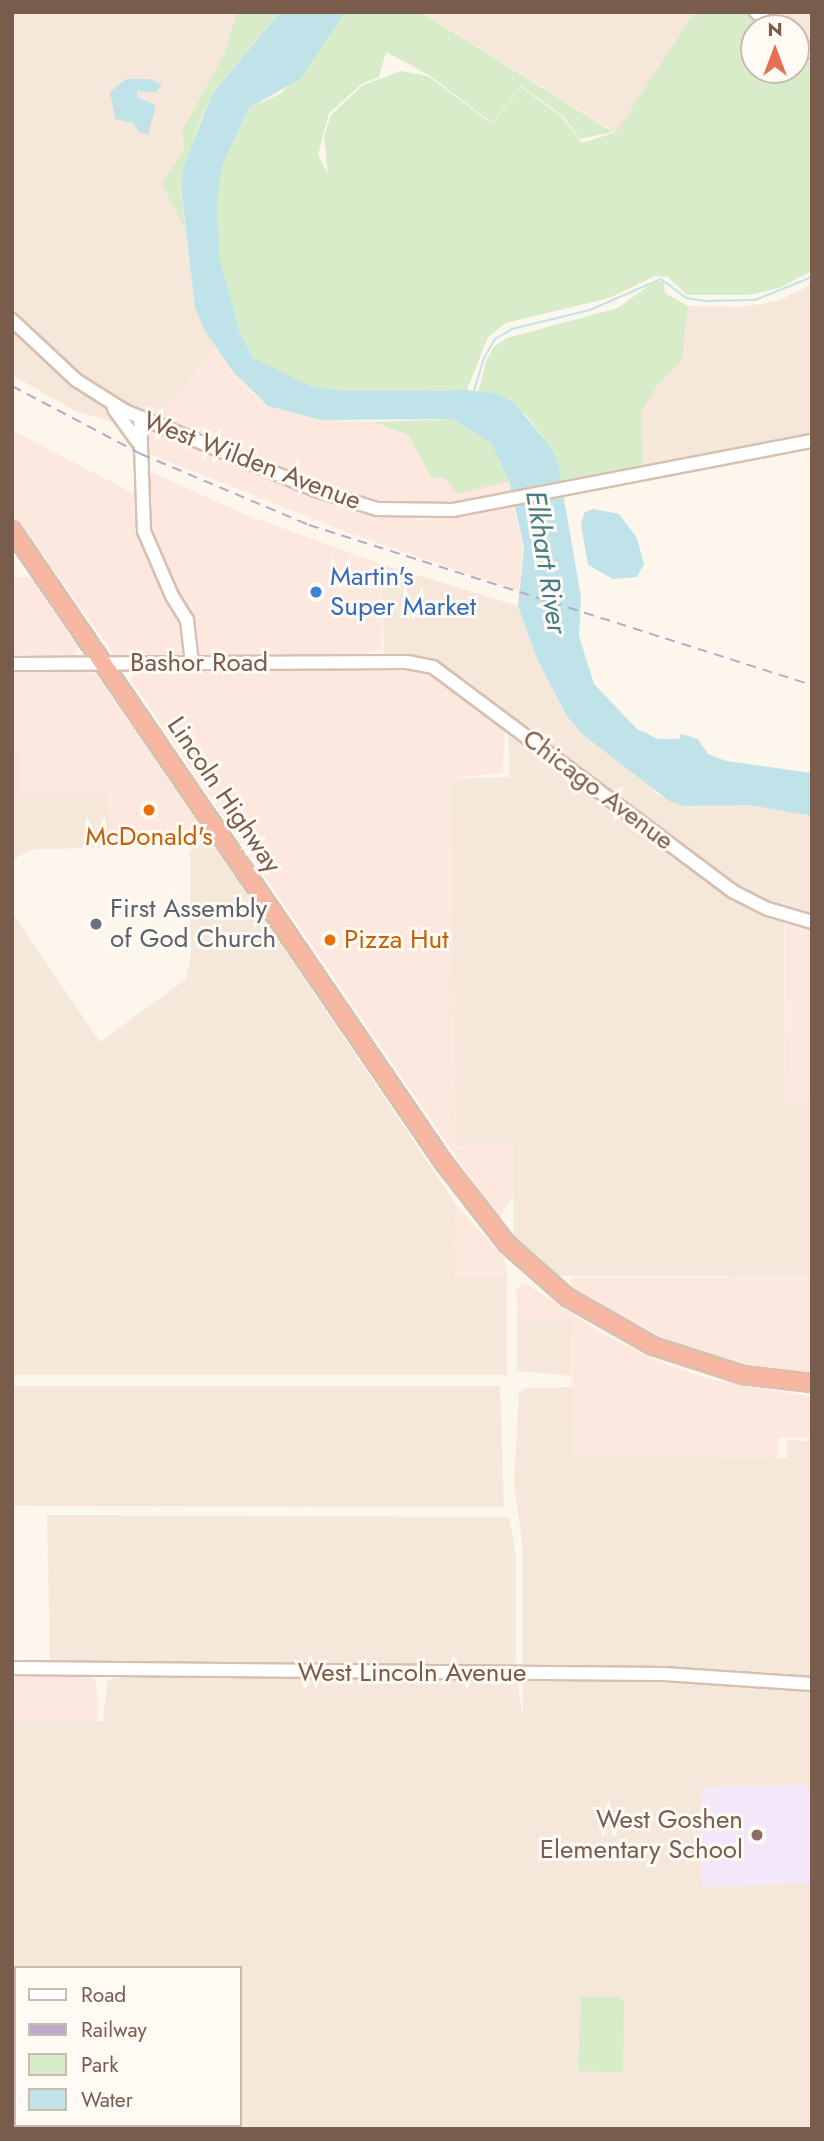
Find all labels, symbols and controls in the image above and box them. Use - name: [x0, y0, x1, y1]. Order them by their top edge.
- north arrow: [740, 14, 810, 84]
- text: N: [767, 16, 783, 43]
- street label: West Wilden Avenue: [139, 405, 365, 517]
- water label: Elkhart River: [518, 488, 574, 636]
- place label: Martin's Super Market: [330, 561, 476, 622]
- marker: Martin's Super Market: [308, 584, 324, 600]
- street label: Bashor Road: [130, 647, 268, 679]
- street label: Lincoln Highway: [160, 711, 288, 879]
- street label: Chicago Avenue: [516, 723, 680, 857]
- marker: McDonald's: [141, 802, 157, 818]
- place label: McDonald's: [85, 821, 213, 853]
- place label: First Assembly of God Church: [110, 893, 276, 954]
- marker: First Assembly of God Church: [88, 916, 104, 932]
- place label: Pizza Hut: [344, 924, 448, 956]
- marker: Pizza Hut: [322, 932, 338, 948]
- street label: West Lincoln Avenue: [298, 1657, 526, 1689]
- place label: West Goshen Elementary School: [540, 1804, 743, 1866]
- marker: West Goshen Elementary School: [749, 1827, 765, 1843]
- legend: [14, 1966, 242, 2127]
- text: Road: [81, 1980, 126, 2010]
- text: Railway: [81, 2015, 147, 2045]
- text: Park: [81, 2050, 118, 2080]
- text: Water: [81, 2085, 133, 2115]

